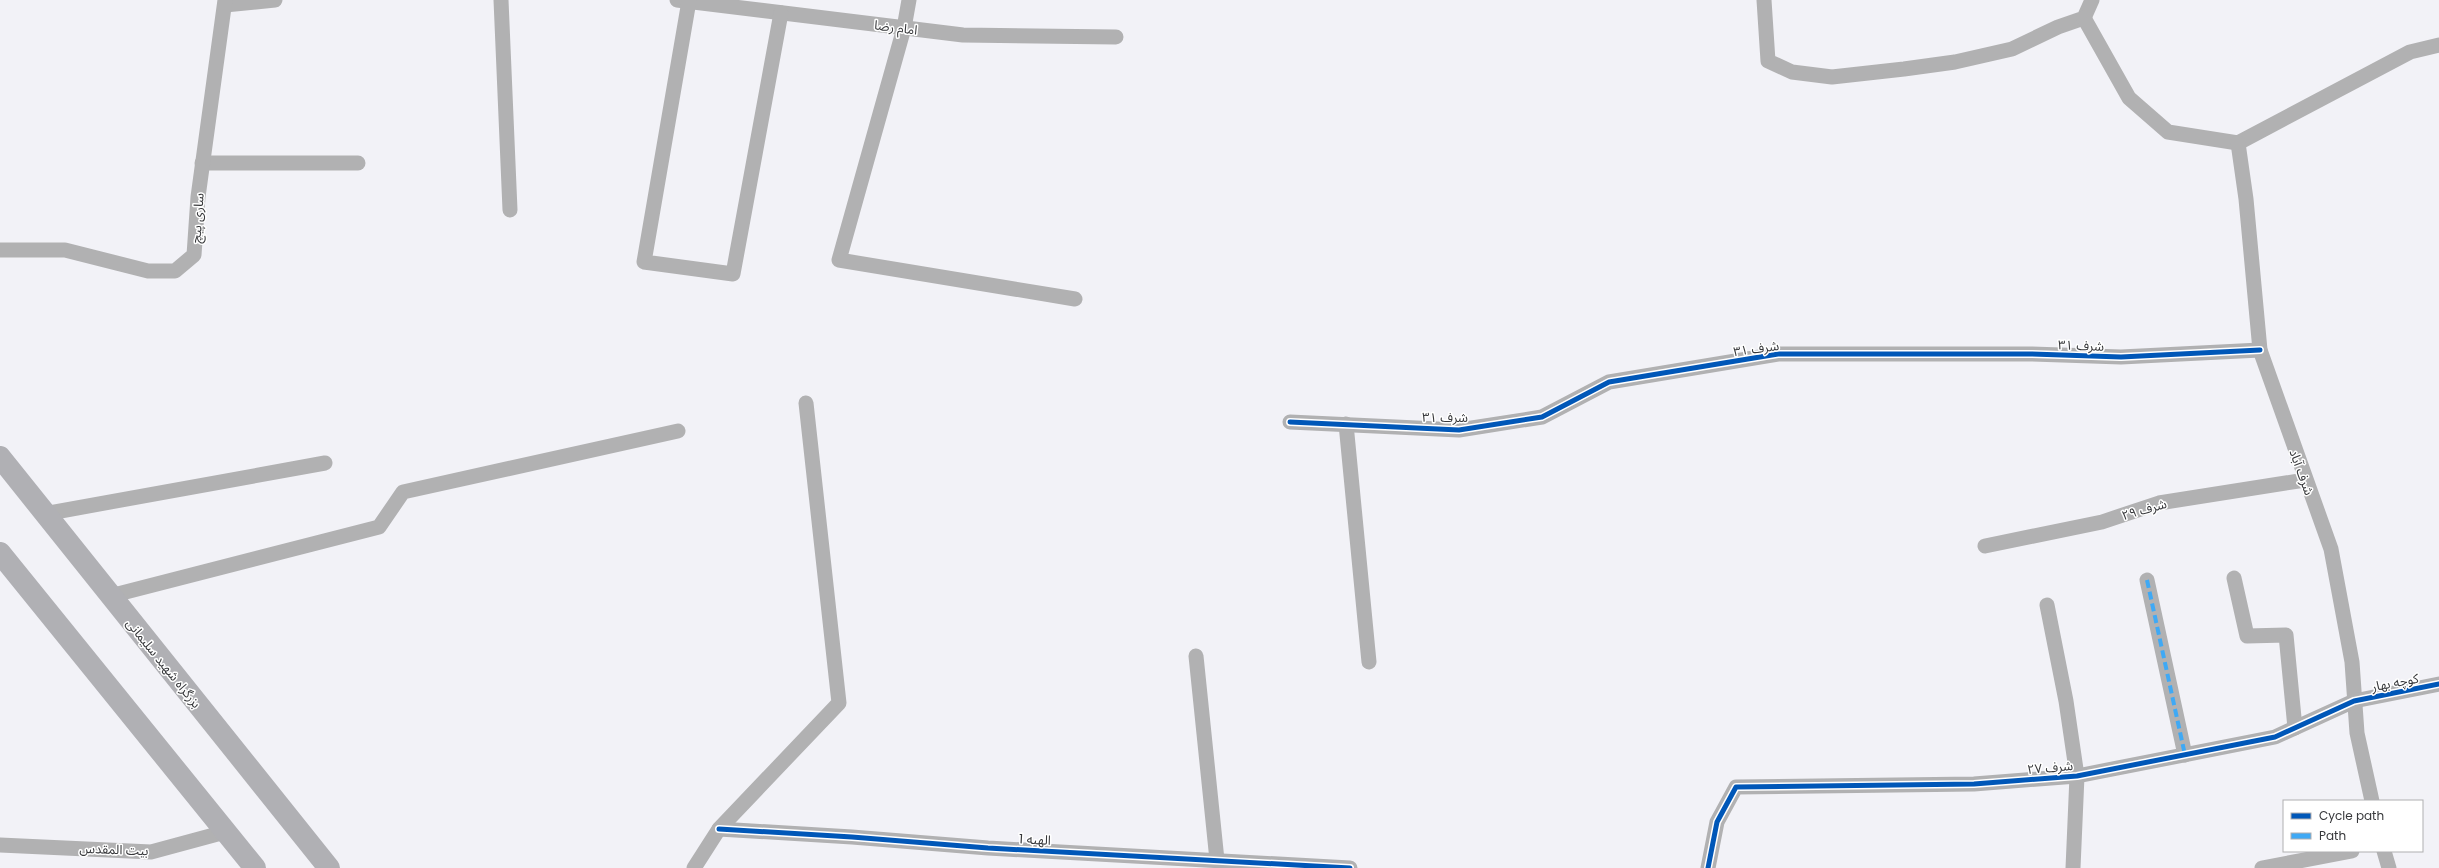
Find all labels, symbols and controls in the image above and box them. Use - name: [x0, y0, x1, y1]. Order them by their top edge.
- street label: امام رضا: [873, 15, 919, 40]
- street label: ساری پیچ: [186, 192, 210, 244]
- street label: شرف ۳۱: [2058, 335, 2104, 356]
- street label: شرف ۳۱: [1732, 336, 1780, 361]
- street label: شرف ۳۱: [1422, 408, 1468, 427]
- street label: شرف آباد: [2284, 446, 2319, 498]
- street label: شرف ۲۹: [2119, 494, 2169, 525]
- street label: بزرگراه شهید سلیمانی: [122, 615, 206, 712]
- street label: کوچه بهار: [2369, 669, 2421, 697]
- street label: شرف ۲۷: [2026, 756, 2074, 779]
- legend: [2283, 800, 2423, 852]
- text: Cycle path: [2319, 807, 2384, 824]
- text: Path: [2319, 827, 2346, 844]
- street label: الهیه 1: [1019, 829, 1051, 850]
- street label: بیت المقدس: [79, 839, 149, 860]

